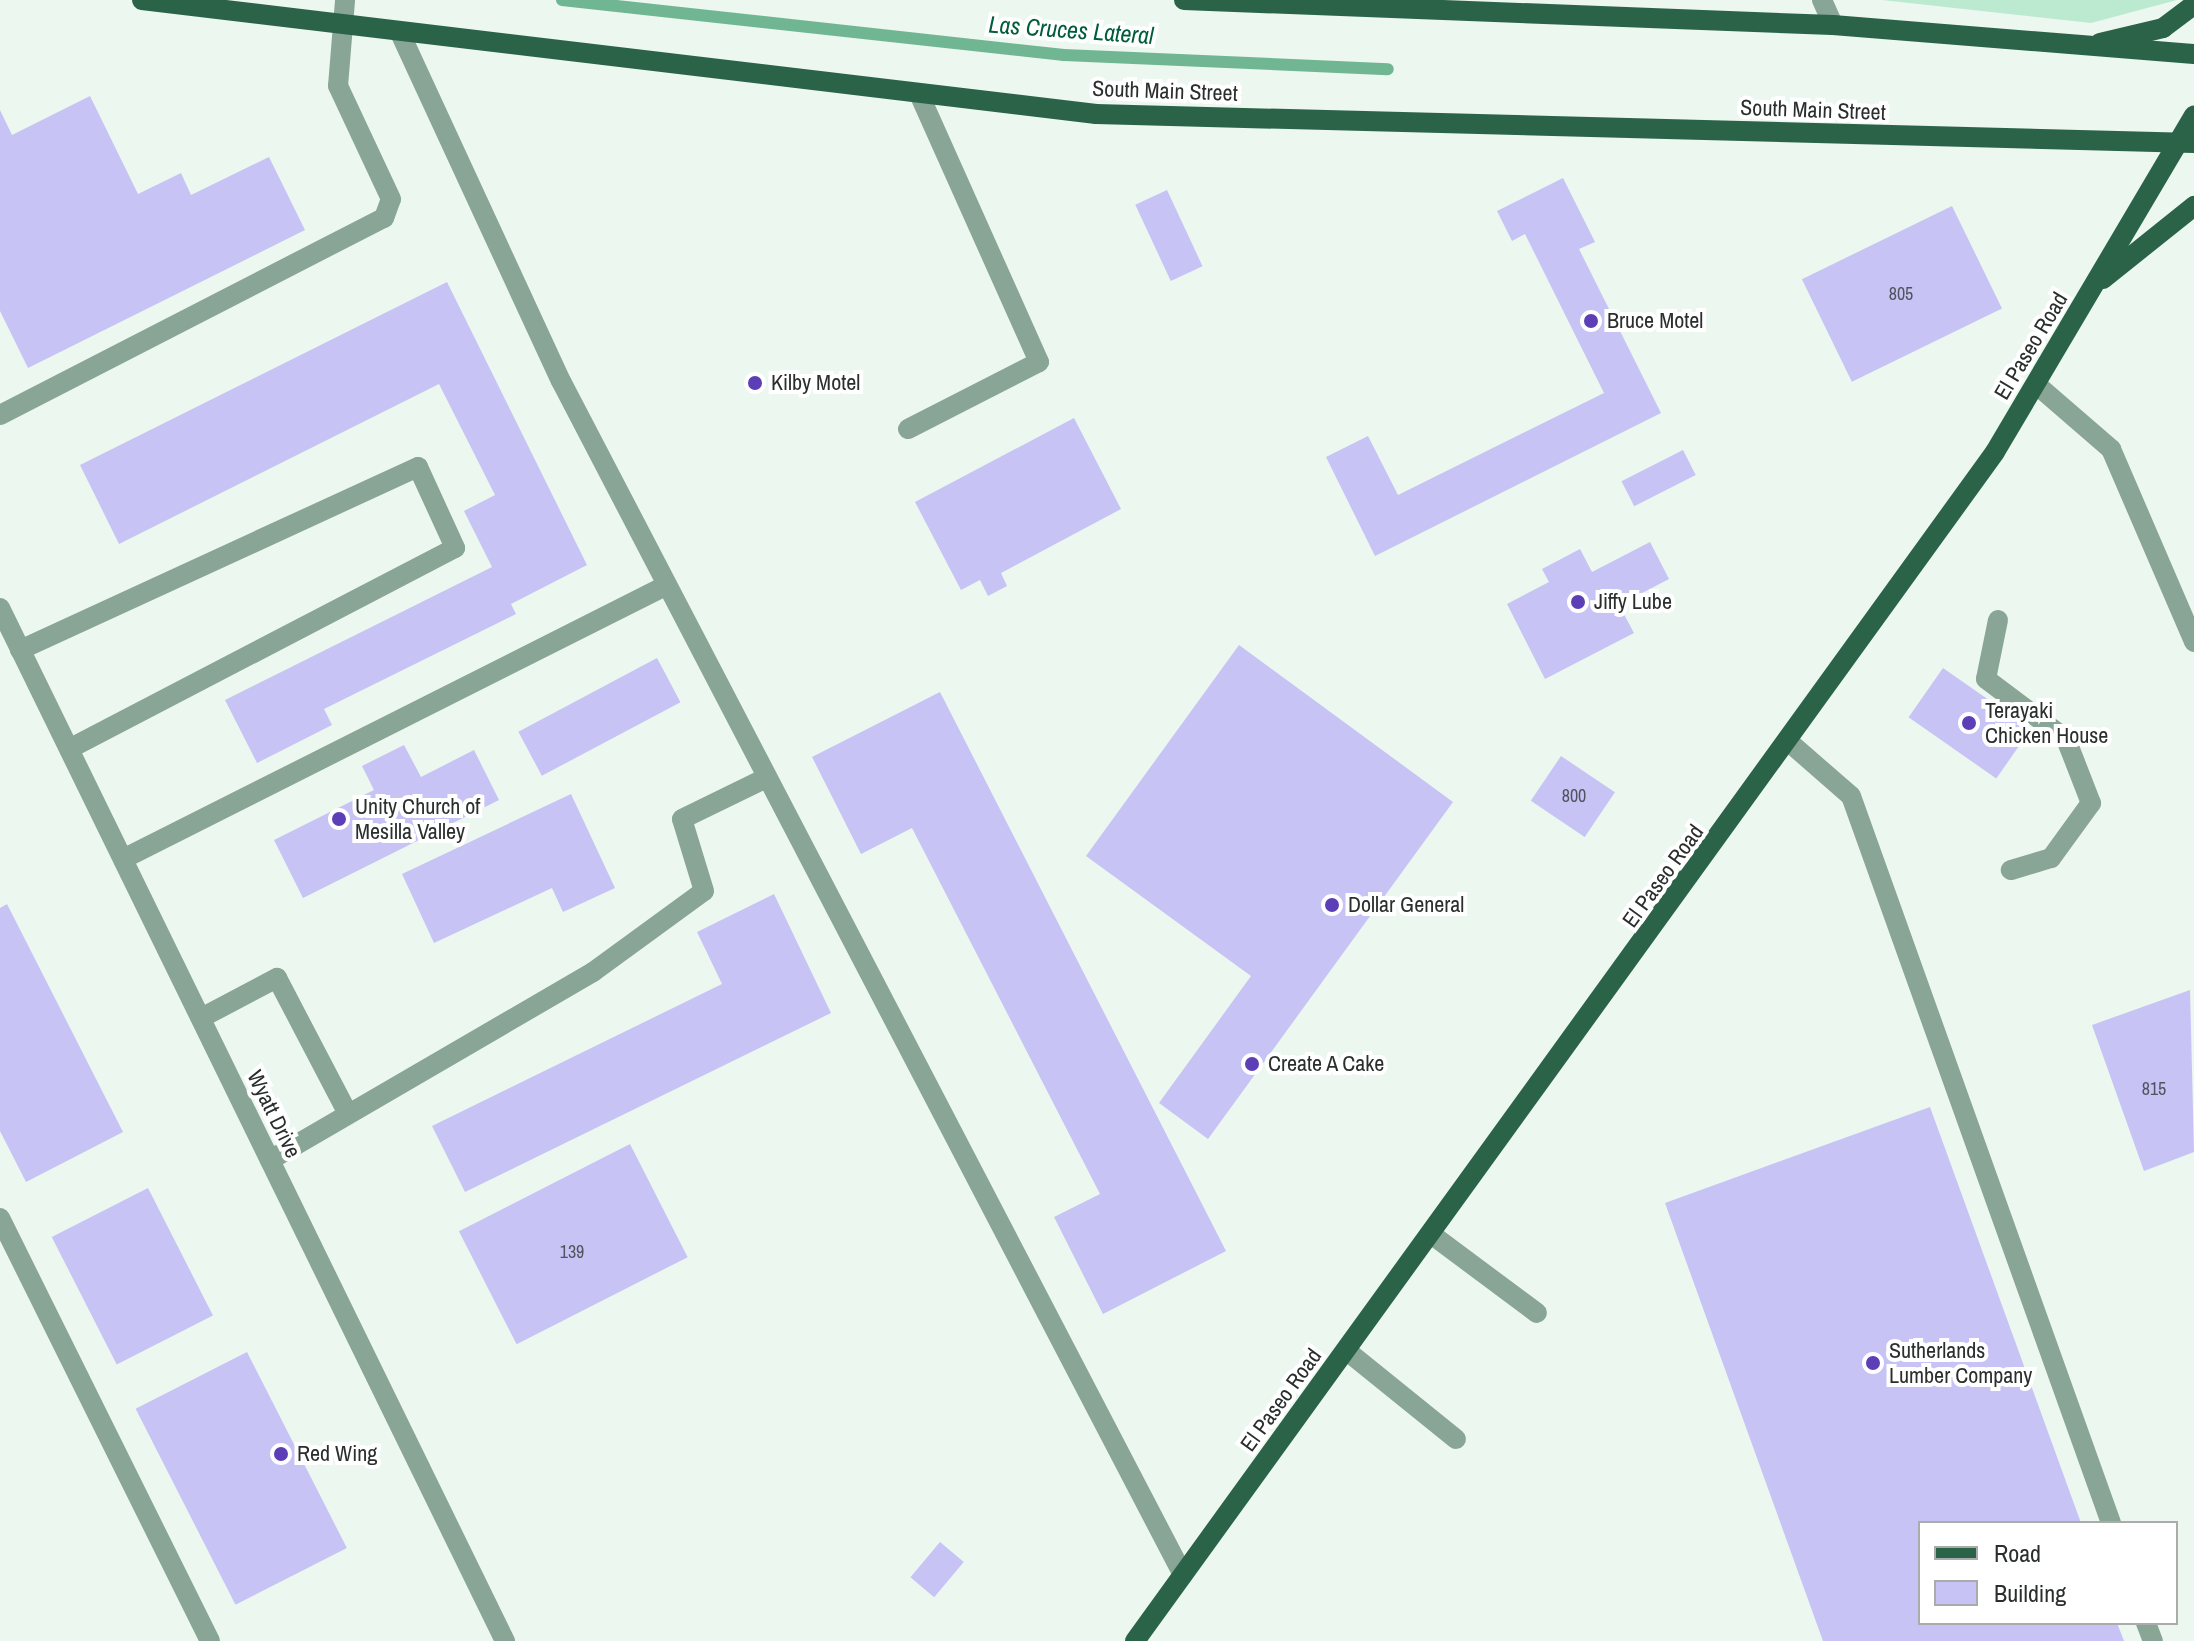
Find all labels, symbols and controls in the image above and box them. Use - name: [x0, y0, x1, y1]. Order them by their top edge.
- water label: Las Cruces Lateral: [988, 10, 1154, 50]
- street label: South Main Street: [1092, 75, 1238, 107]
- street label: South Main Street: [1740, 94, 1886, 126]
- house number: 805: [1889, 283, 1913, 305]
- street label: El Paseo Road: [1989, 288, 2073, 404]
- place label: Bruce Motel: [1607, 308, 1703, 334]
- marker: Bruce Motel: [1582, 312, 1600, 330]
- place label: Kilby Motel: [771, 370, 860, 396]
- marker: Kilby Motel: [746, 374, 764, 392]
- place label: Jiffy Lube: [1594, 589, 1672, 615]
- marker: Jiffy Lube: [1569, 593, 1587, 611]
- place label: Terayaki Chicken House: [1985, 697, 2108, 748]
- marker: Terayaki Chicken House: [1960, 714, 1978, 732]
- house number: 800: [1562, 785, 1586, 807]
- place label: Unity Church of Mesilla Valley: [355, 793, 480, 844]
- marker: Unity Church of Mesilla Valley: [330, 810, 348, 828]
- street label: El Paseo Road: [1617, 820, 1709, 932]
- place label: Dollar General: [1348, 892, 1464, 918]
- marker: Dollar General: [1323, 896, 1341, 914]
- place label: Create A Cake: [1268, 1051, 1386, 1077]
- marker: Create A Cake: [1243, 1055, 1261, 1073]
- street label: Wyatt Drive: [242, 1066, 306, 1162]
- house number: 815: [2142, 1078, 2166, 1100]
- house number: 139: [560, 1241, 584, 1263]
- place label: Sutherlands Lumber Company: [1889, 1337, 2032, 1388]
- street label: El Paseo Road: [1235, 1344, 1327, 1456]
- marker: Sutherlands Lumber Company: [1864, 1354, 1882, 1372]
- place label: Red Wing: [297, 1441, 377, 1467]
- marker: Red Wing: [272, 1445, 290, 1463]
- legend: [1918, 1521, 2178, 1625]
- text: Road: [1994, 1537, 2041, 1569]
- text: Building: [1994, 1577, 2066, 1609]

